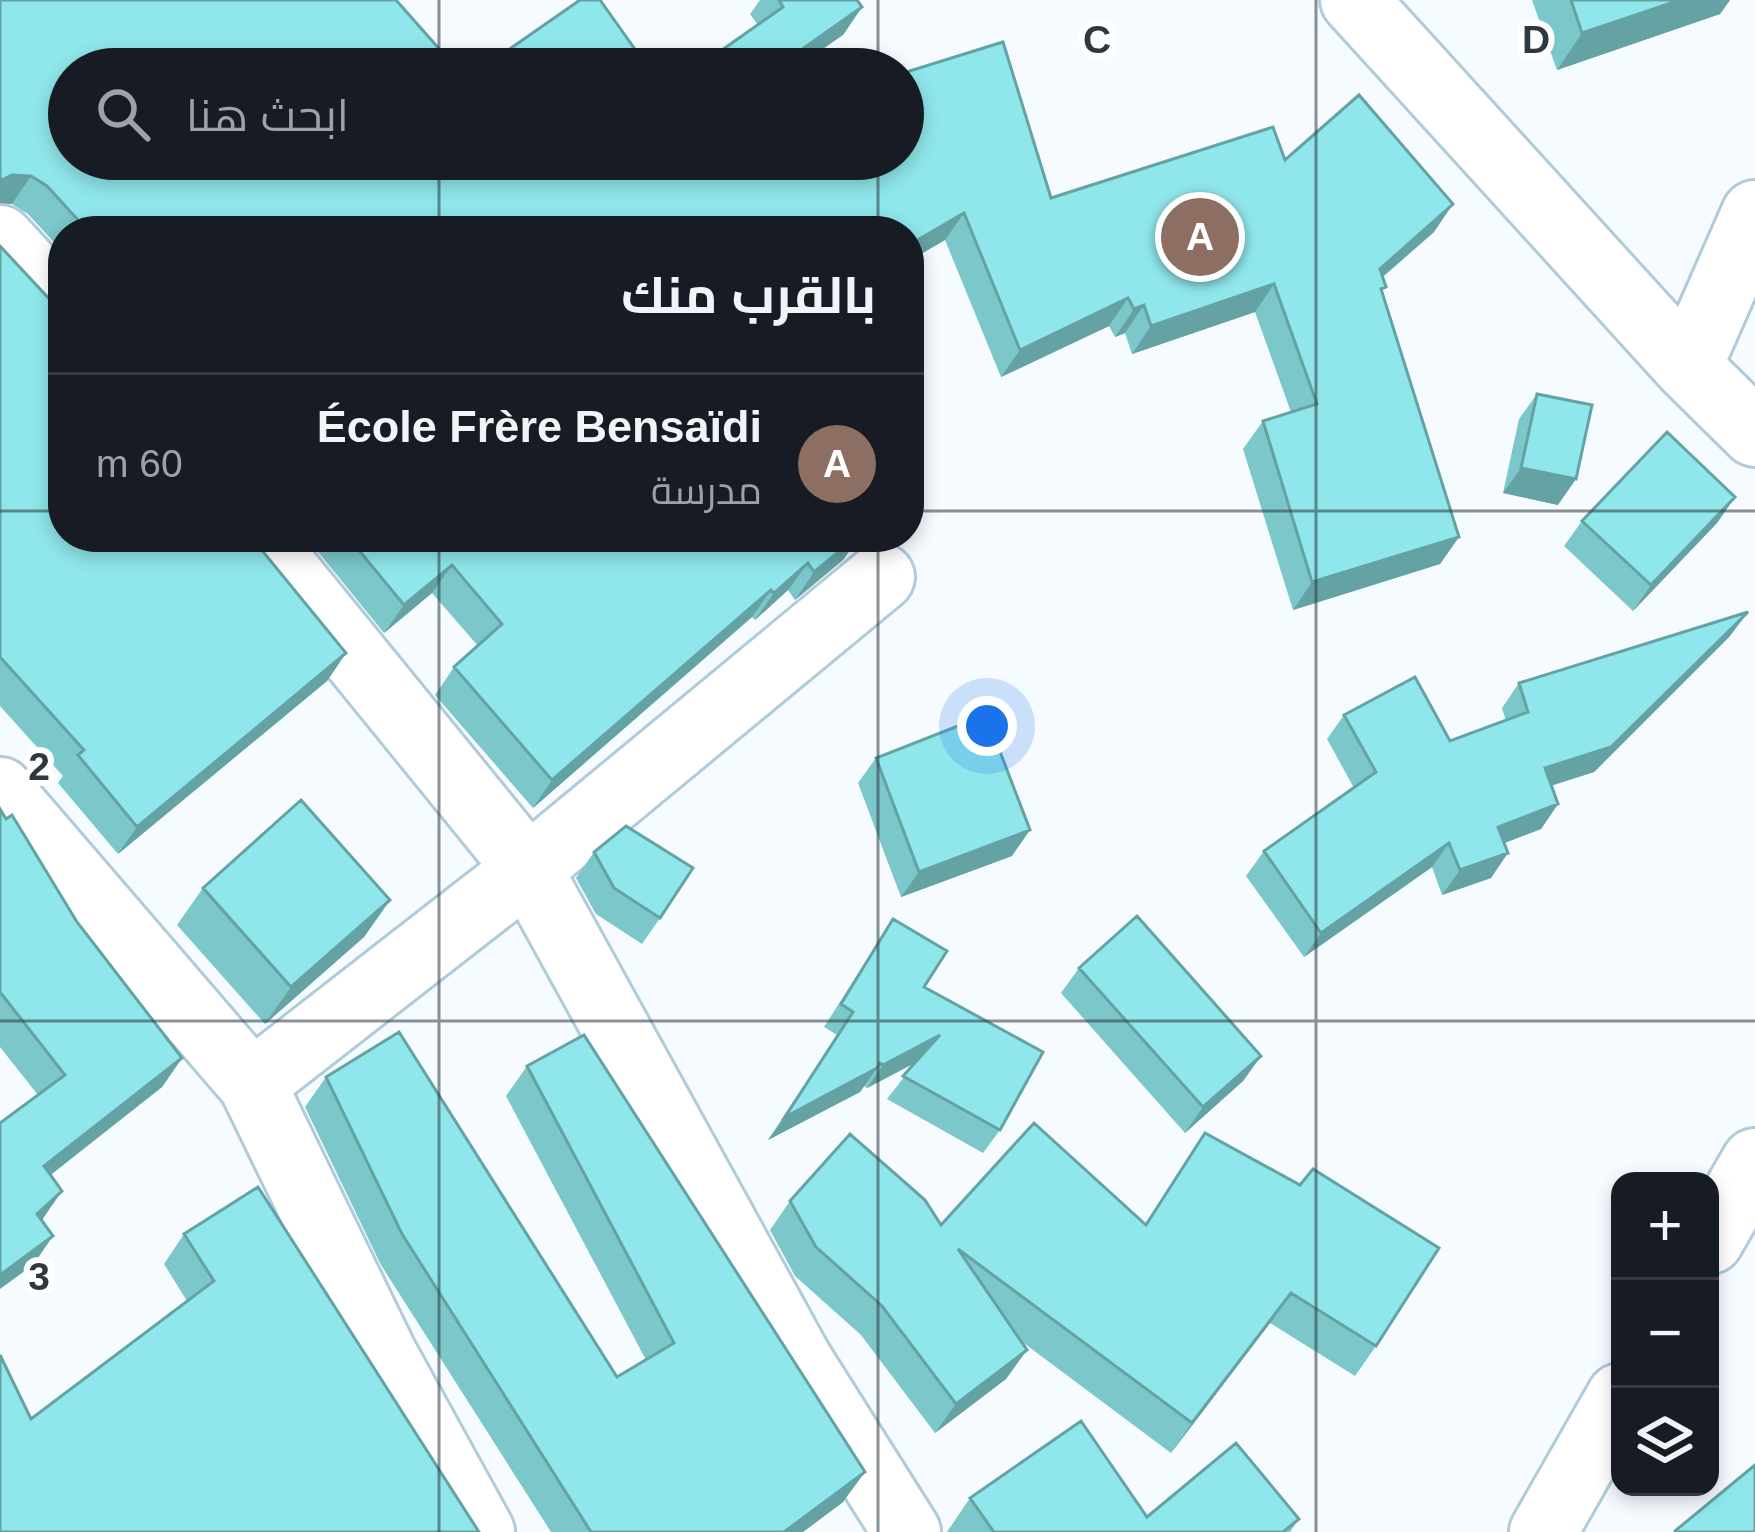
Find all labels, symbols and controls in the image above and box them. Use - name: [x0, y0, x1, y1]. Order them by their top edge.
- text: C: [1083, 18, 1111, 61]
- text: D: [1522, 18, 1550, 61]
- search box: [48, 48, 924, 180]
- icon: search: [90, 81, 156, 147]
- text: ابحث هنا: [186, 90, 349, 141]
- pin: A: [1161, 192, 1239, 282]
- text: بالقرب منك: [621, 267, 876, 324]
- text: École Frère Bensaïdi: [317, 401, 762, 452]
- text: 60 m: [96, 442, 183, 485]
- text: A: [823, 442, 851, 485]
- text: مدرسة: [651, 469, 762, 512]
- your location: [957, 696, 1017, 756]
- text: 2: [28, 745, 50, 788]
- map controls: [1611, 1172, 1719, 1496]
- button: +: [1611, 1172, 1719, 1280]
- text: 3: [28, 1255, 50, 1298]
- button: −: [1611, 1280, 1719, 1388]
- button: layers: [1611, 1388, 1719, 1496]

